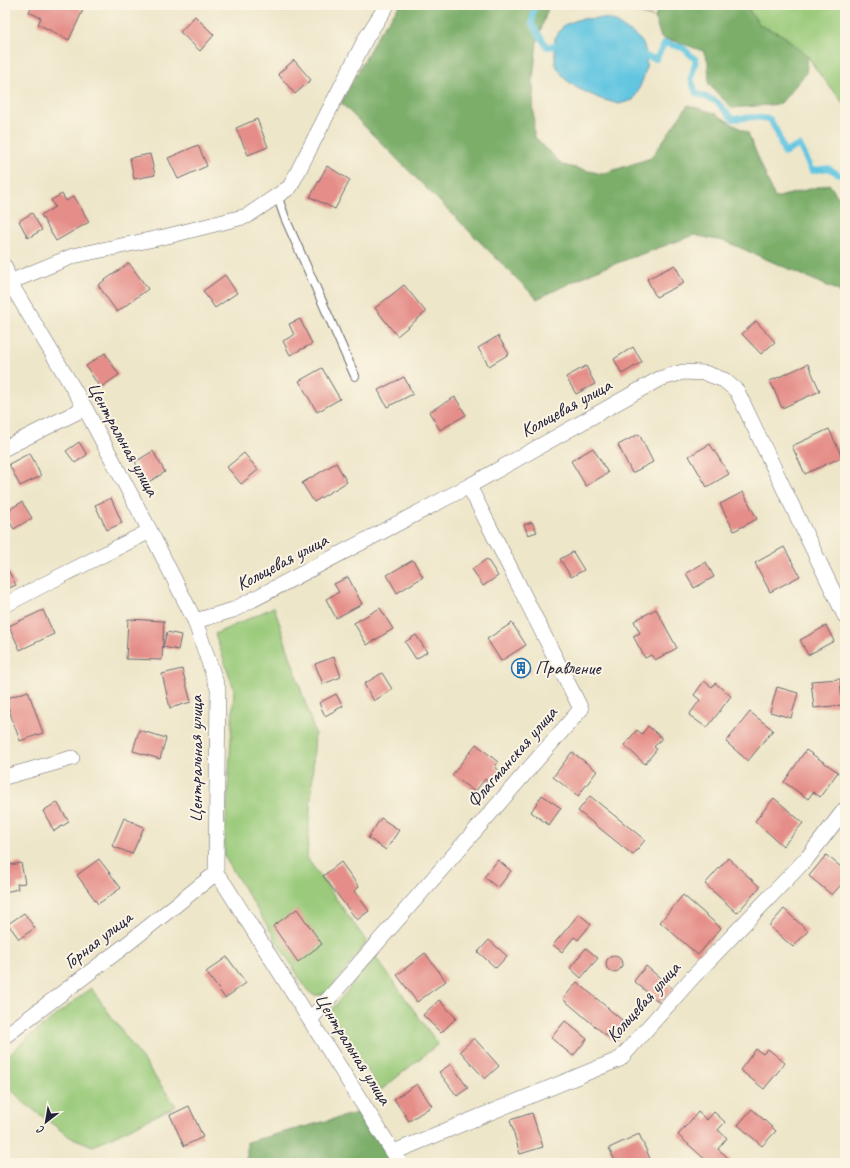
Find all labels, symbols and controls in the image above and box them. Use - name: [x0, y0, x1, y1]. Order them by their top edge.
- street label: Кольцевая улица: [516, 372, 617, 443]
- street label: Центральная улица: [82, 378, 165, 502]
- street label: Кольцевая улица: [232, 527, 333, 596]
- place label: Правление: [535, 656, 602, 680]
- building icon: Правление: [510, 657, 532, 679]
- street label: Центральная улица: [184, 694, 208, 823]
- street label: Флагманская улица: [461, 700, 564, 813]
- street label: Горная улица: [59, 904, 139, 974]
- street label: Кольцевая улица: [601, 955, 687, 1047]
- street label: Центральная улица: [309, 989, 398, 1111]
- north arrow: [26, 1102, 66, 1142]
- text: С: [34, 1122, 47, 1138]

